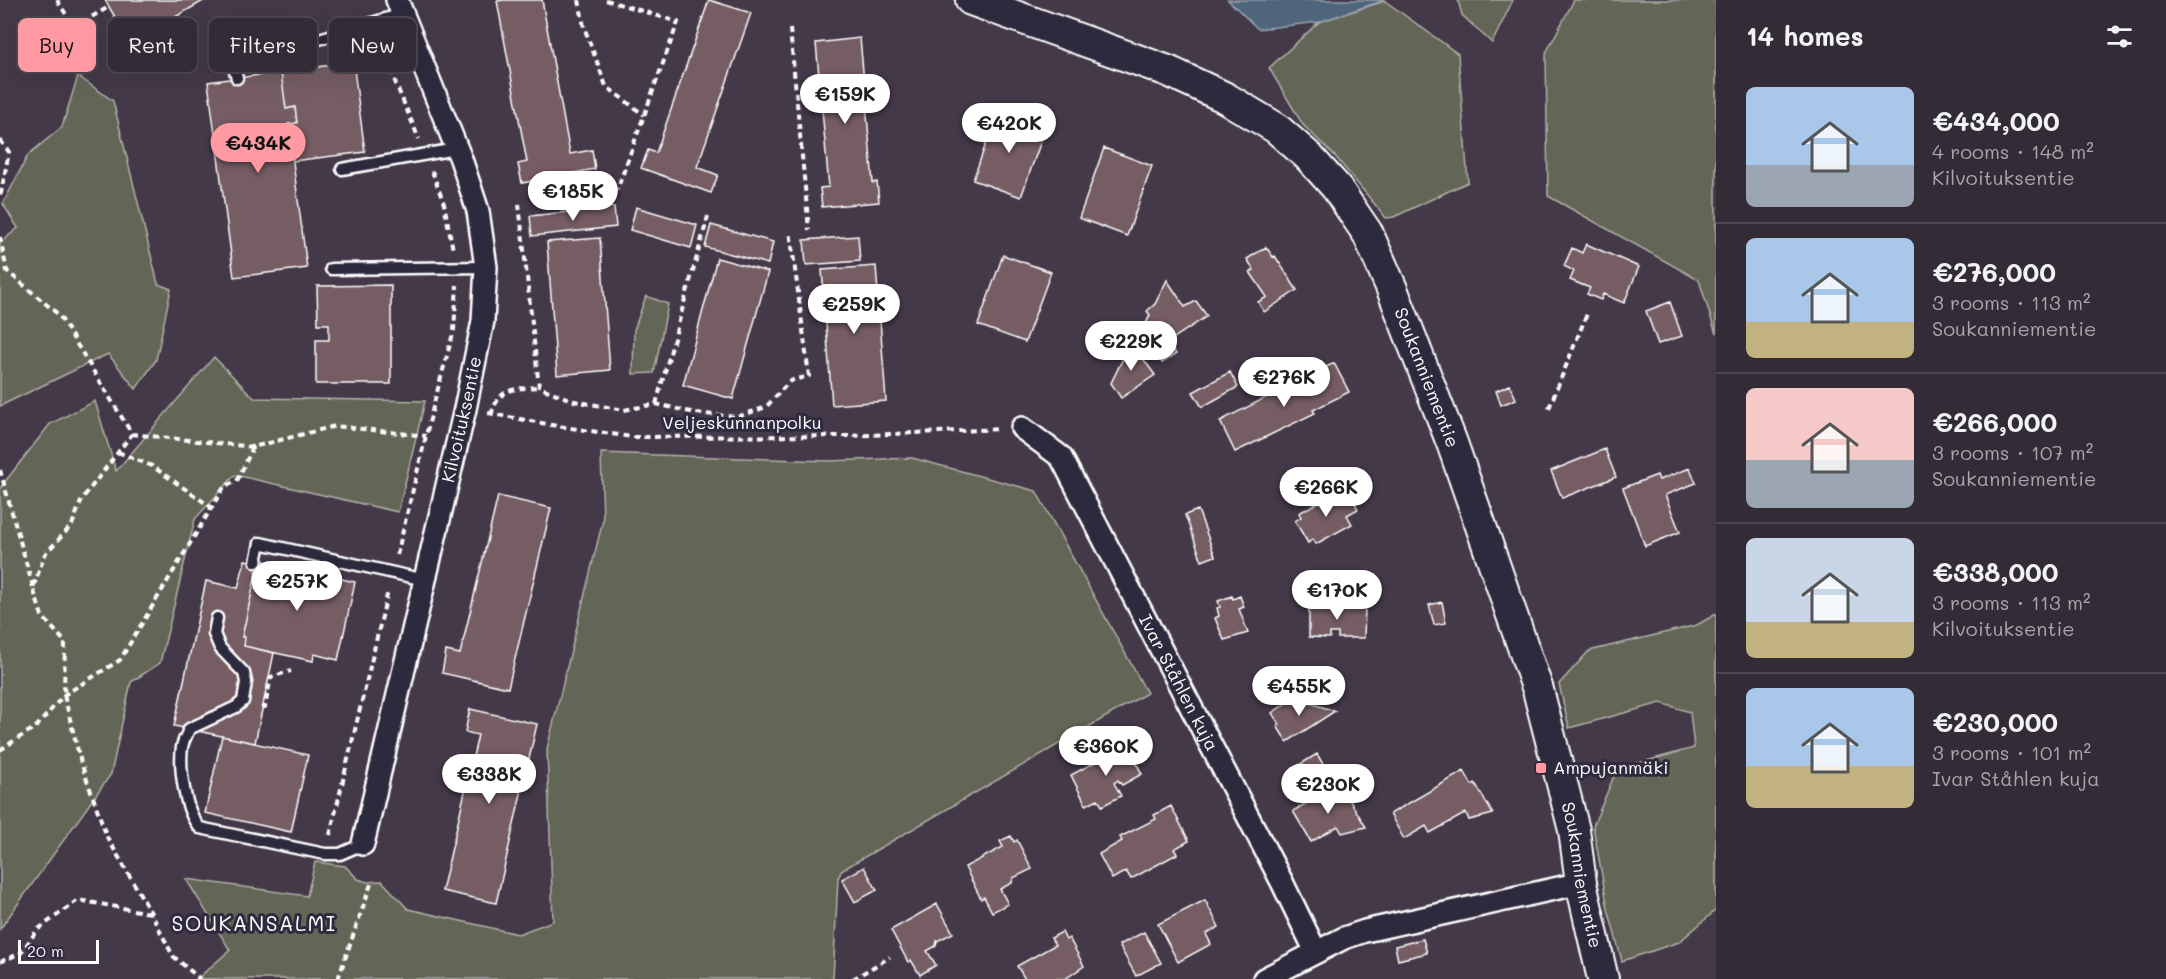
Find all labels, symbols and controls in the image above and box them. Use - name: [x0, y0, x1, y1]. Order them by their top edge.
- chip: Buy: [18, 18, 96, 72]
- chip: Rent: [108, 18, 197, 72]
- chip: Filters: [209, 18, 317, 72]
- chip: New: [329, 18, 416, 72]
- text: 14 homes: [1746, 19, 1864, 53]
- icon: filters: [2103, 20, 2136, 53]
- pin: €159K: [803, 74, 887, 125]
- text: €159K: [814, 80, 876, 106]
- pin: €420K: [967, 103, 1051, 154]
- text: €434,000: [1932, 104, 2060, 138]
- text: €420K: [976, 109, 1042, 135]
- icon: home: [1794, 111, 1866, 183]
- pin: €434K: [216, 123, 300, 174]
- text: €434K: [225, 129, 291, 155]
- text: 4 rooms · 148 m²: [1932, 138, 2094, 164]
- text: Kilvoituksentie: [1932, 164, 2075, 190]
- pin: €185K: [531, 171, 615, 222]
- text: €185K: [542, 177, 604, 203]
- text: €276,000: [1932, 255, 2056, 289]
- icon: home: [1794, 262, 1866, 334]
- pin: €259K: [812, 284, 896, 335]
- text: 3 rooms · 113 m²: [1932, 289, 2091, 315]
- text: €259K: [822, 290, 886, 316]
- street label: Soukanniementie: [1389, 304, 1466, 451]
- text: Soukanniementie: [1932, 315, 2097, 341]
- pin: €229K: [1089, 321, 1173, 372]
- text: €229K: [1099, 327, 1163, 353]
- street label: Kilvoituksentie: [435, 354, 486, 485]
- pin: €276K: [1242, 357, 1326, 408]
- text: €276K: [1252, 363, 1316, 389]
- text: €266,000: [1932, 405, 2057, 439]
- street label: Veljeskunnanpolku: [662, 410, 822, 434]
- icon: home: [1794, 412, 1866, 484]
- text: 3 rooms · 107 m²: [1932, 439, 2093, 465]
- text: Soukanniementie: [1932, 465, 2097, 491]
- pin: €266K: [1284, 467, 1368, 518]
- text: €266K: [1294, 473, 1358, 499]
- text: €338,000: [1932, 555, 2059, 589]
- pin: €257K: [255, 561, 339, 612]
- icon: home: [1794, 562, 1866, 634]
- text: €257K: [265, 567, 329, 593]
- pin: €170K: [1295, 570, 1379, 621]
- text: €170K: [1306, 576, 1368, 602]
- text: 3 rooms · 113 m²: [1932, 589, 2091, 615]
- street label: Ivar Ståhlen kuja: [1134, 610, 1225, 755]
- text: Kilvoituksentie: [1932, 615, 2075, 641]
- pin: €455K: [1257, 666, 1341, 717]
- text: €455K: [1266, 672, 1332, 698]
- text: €230,000: [1932, 705, 2058, 739]
- icon: home: [1794, 712, 1866, 784]
- pin: €360K: [1064, 726, 1148, 777]
- text: €360K: [1073, 732, 1139, 758]
- text: 3 rooms · 101 m²: [1932, 739, 2091, 765]
- pin: €338K: [447, 754, 531, 805]
- place label: Ampujanmäki: [1553, 755, 1669, 779]
- text: €338K: [456, 760, 522, 786]
- marker: Ampujanmäki: [1534, 761, 1548, 775]
- pin: €230K: [1286, 764, 1370, 815]
- text: Ivar Ståhlen kuja: [1932, 765, 2100, 791]
- text: €230K: [1295, 770, 1361, 796]
- street label: Soukanniementie: [1556, 799, 1609, 950]
- district label: SOUKANSALMI: [171, 909, 337, 936]
- scale bar: [18, 937, 99, 964]
- text: 20 m: [27, 940, 64, 961]

